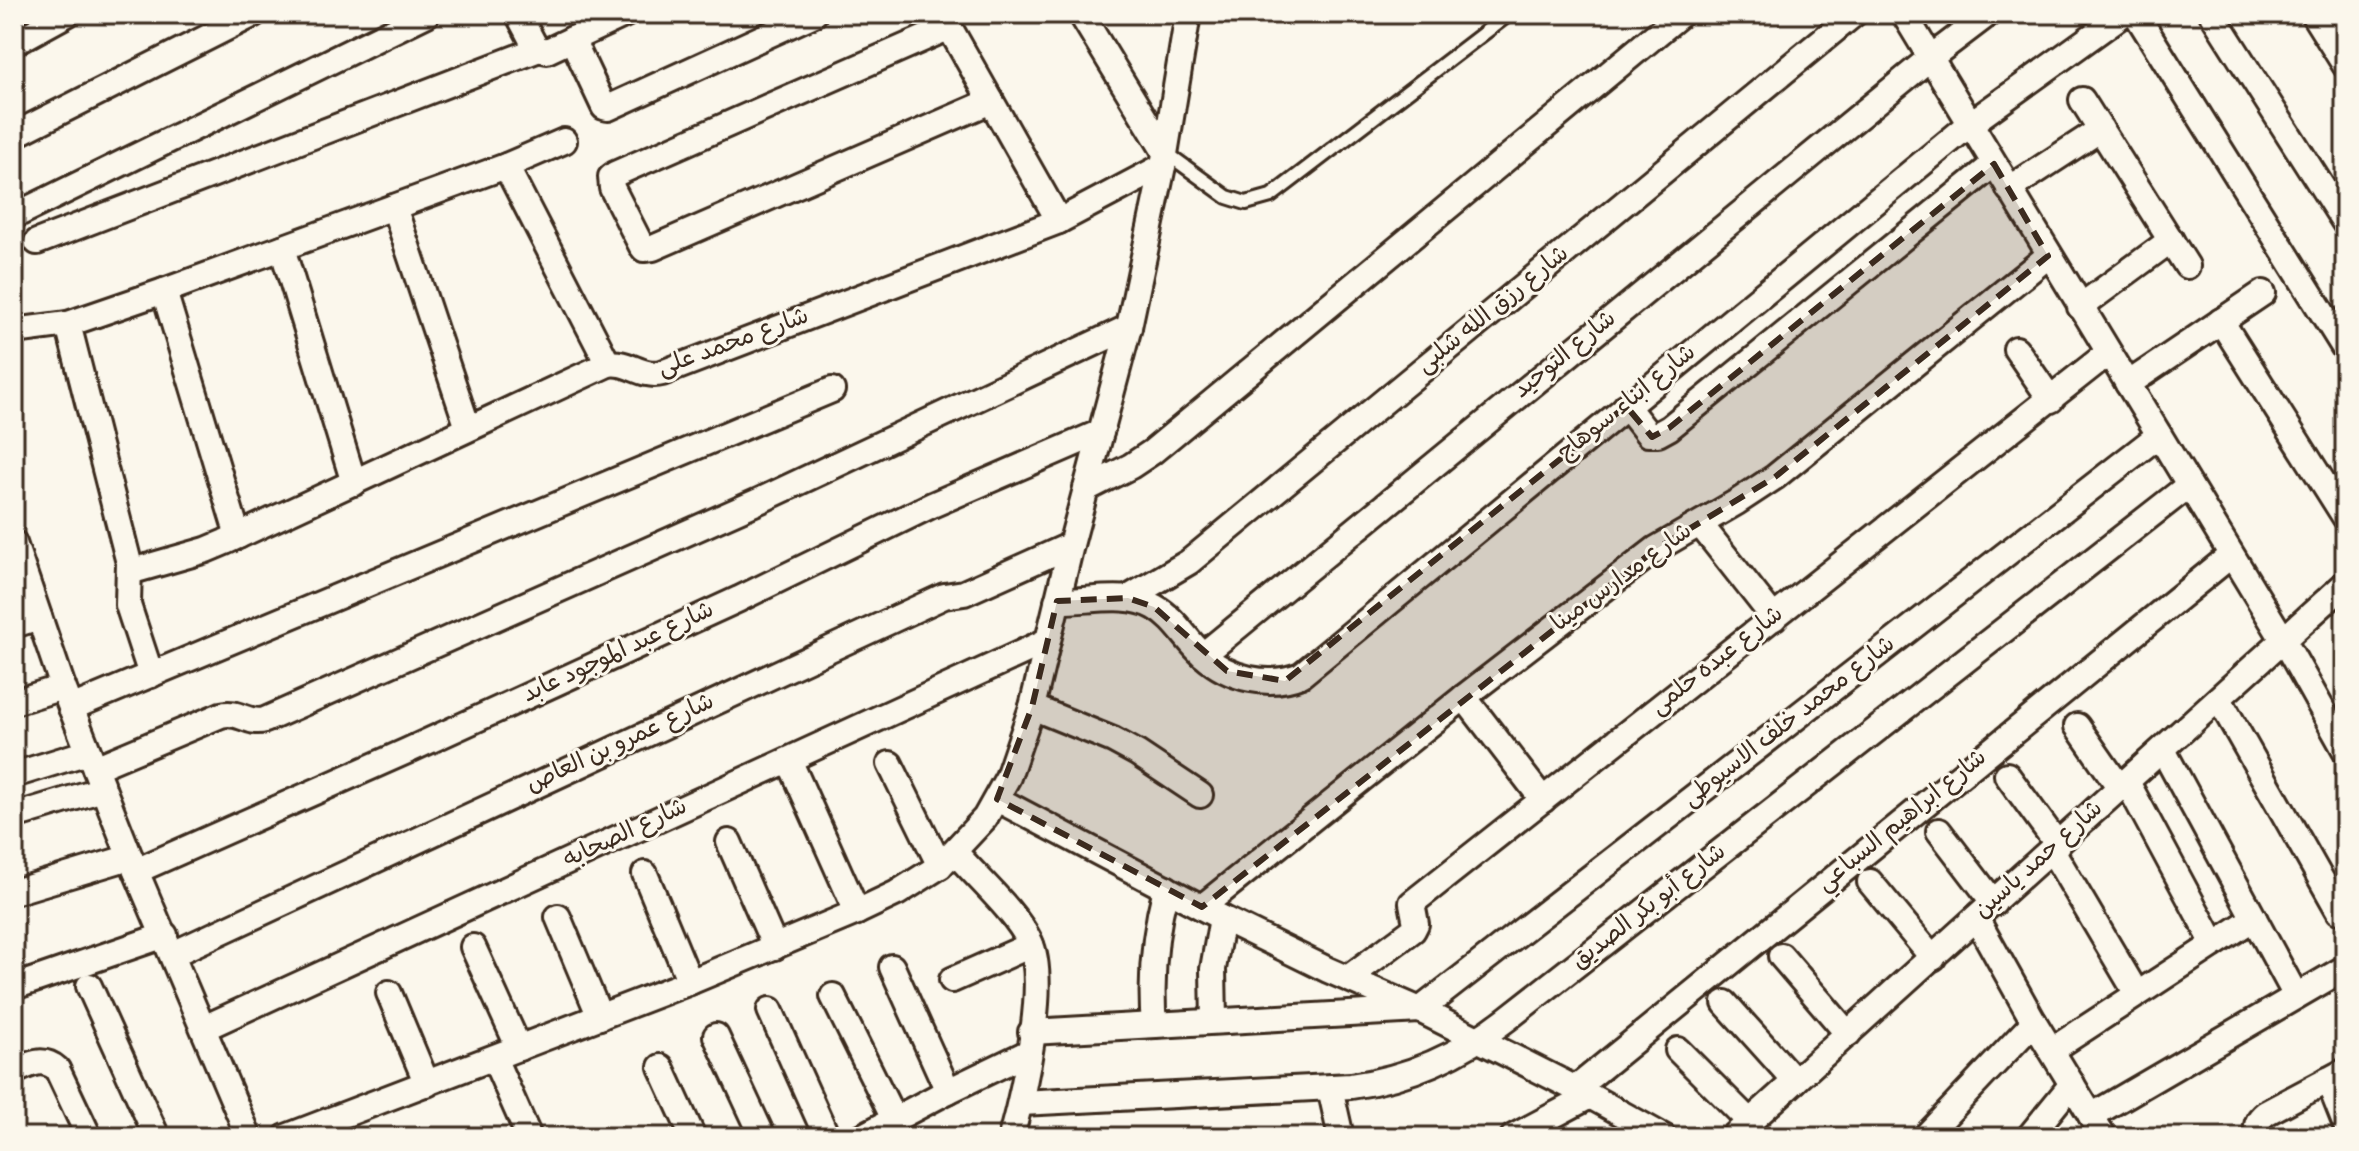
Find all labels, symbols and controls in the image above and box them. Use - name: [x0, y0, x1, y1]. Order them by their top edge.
- street label: شارع رزق الله شلبى: [1412, 241, 1576, 381]
- street label: شارع محمد على: [655, 303, 813, 385]
- street label: شارع التوحيد: [1509, 306, 1623, 406]
- street label: شارع ابناء سوهاج: [1553, 339, 1703, 469]
- street label: شارع مدارس مينا: [1547, 518, 1699, 640]
- street label: شارع عبد الموجود عابد: [519, 597, 719, 711]
- street label: شارع عبده حلمى: [1646, 601, 1790, 723]
- street label: شارع محمد خلف الاسيوطى: [1678, 631, 1902, 815]
- street label: شارع عمرو بن العاص: [522, 689, 720, 801]
- street label: شارع ابراهيم السباعي: [1812, 745, 1996, 902]
- street label: شارع الصحابه: [559, 794, 693, 876]
- street label: شارع حمد ياسين: [1970, 796, 2110, 926]
- street label: شارع أبو بكر الصديق: [1565, 836, 1733, 977]

